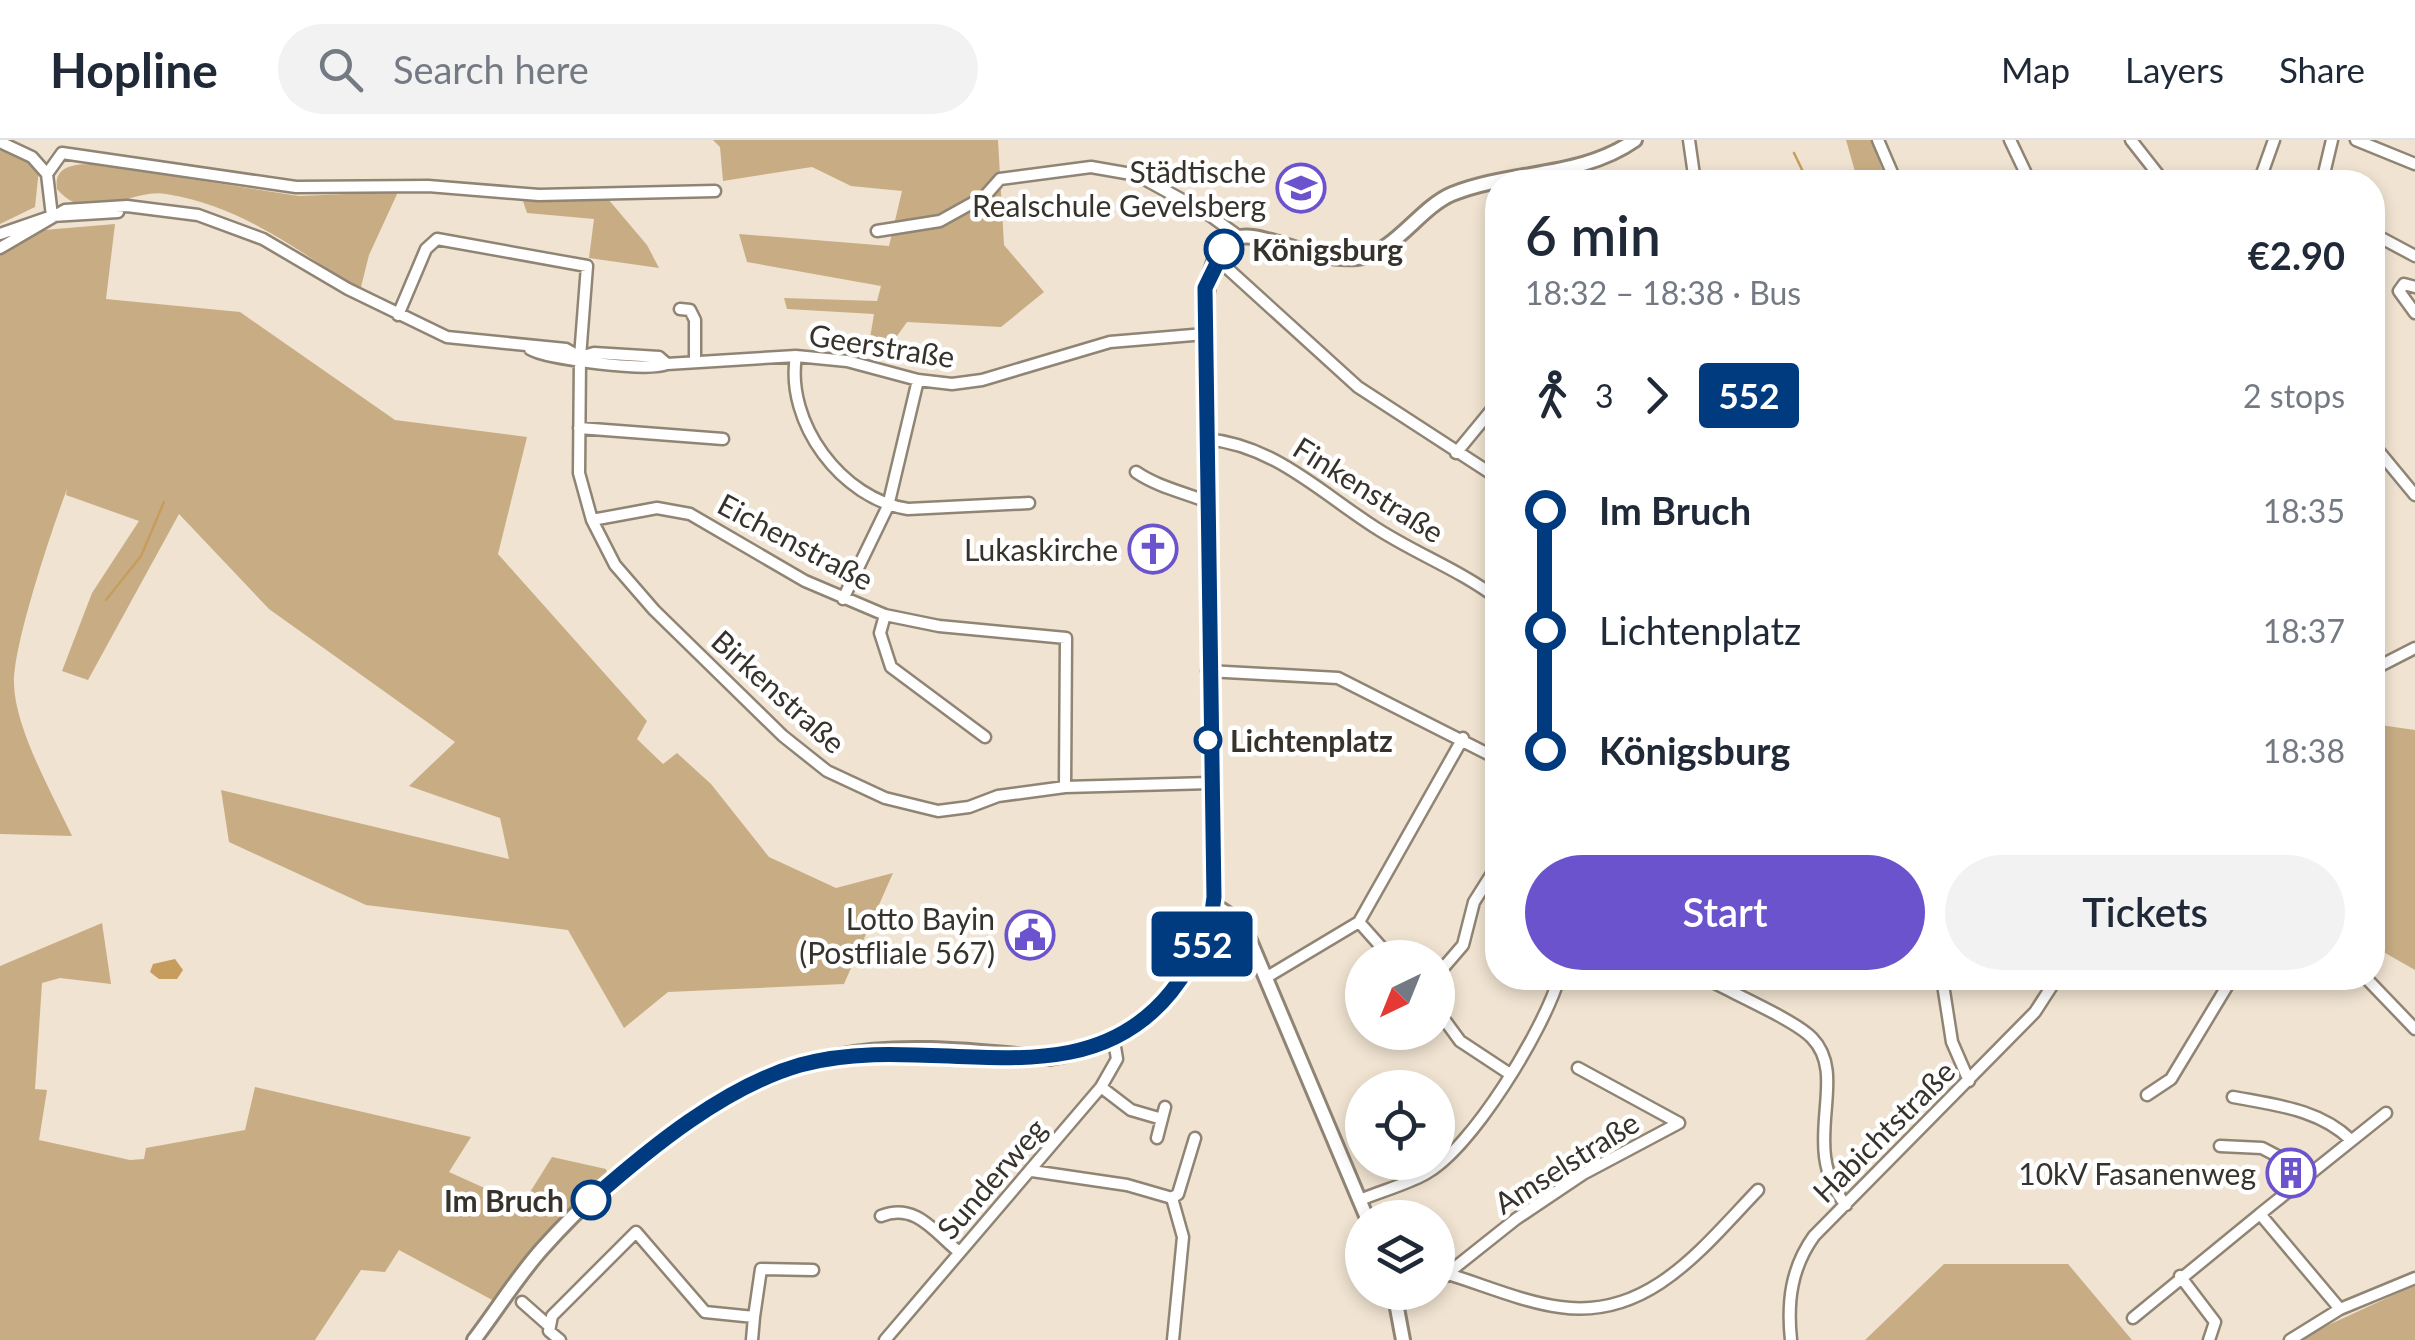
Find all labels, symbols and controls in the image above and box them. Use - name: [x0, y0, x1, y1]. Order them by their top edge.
- search box: [278, 24, 978, 114]
- text: Hopline: [50, 41, 218, 98]
- icon: search: [313, 42, 368, 97]
- text: Search here: [393, 46, 589, 92]
- text: Map: [2001, 48, 2070, 90]
- text: Layers: [2125, 48, 2224, 90]
- text: Share: [2279, 48, 2365, 90]
- place label: Städtische Realschule Gevelsberg: [972, 153, 1266, 223]
- school or university icon: Städtische Realschule Gevelsberg: [1275, 162, 1327, 214]
- text: 6 min: [1525, 202, 1661, 268]
- marker: Königsburg: [1205, 230, 1243, 268]
- place label: Königsburg: [1252, 231, 1403, 267]
- text: €2.90: [2248, 232, 2345, 278]
- text: 18:32 – 18:38 · Bus: [1525, 273, 1801, 312]
- street label: Geerstraße: [807, 316, 957, 374]
- icon: walk: [1525, 368, 1580, 423]
- icon: forward: [1629, 368, 1684, 423]
- text: 552: [1719, 374, 1779, 416]
- text: 3: [1595, 376, 1614, 415]
- text: 2 stops: [2243, 376, 2345, 415]
- street label: Finkenstraße: [1287, 429, 1451, 549]
- street label: Eichenstraße: [712, 485, 880, 597]
- text: Im Bruch: [1599, 487, 1751, 533]
- text: 18:35: [2263, 491, 2345, 530]
- church icon: Lukaskirche: [1127, 523, 1179, 575]
- place label: Lukaskirche: [964, 531, 1118, 567]
- text: Lichtenplatz: [1599, 607, 1801, 653]
- text: 18:37: [2263, 611, 2345, 650]
- street label: Birkenstraße: [705, 622, 853, 760]
- place label: Lichtenplatz: [1230, 722, 1393, 758]
- marker: Lichtenplatz: [1195, 727, 1221, 753]
- text: Königsburg: [1599, 727, 1790, 773]
- text: 18:38: [2263, 731, 2345, 770]
- button: Start: [1525, 855, 1925, 970]
- button: Tickets: [1945, 855, 2345, 970]
- place label: Lotto Bayin (Postfliale 567): [799, 900, 995, 970]
- public building icon: Lotto Bayin (Postfliale 567): [1004, 909, 1056, 961]
- line badge: 552: [1144, 912, 1260, 976]
- text: 552: [1172, 923, 1232, 965]
- north arrow: [1345, 940, 1455, 1050]
- map controls: [1345, 940, 1455, 1310]
- street label: Habichtstraße: [1805, 1053, 1961, 1209]
- button: locate: [1345, 1070, 1455, 1180]
- street label: Amselstraße: [1487, 1103, 1645, 1221]
- street label: Sunderweg: [929, 1110, 1053, 1246]
- building icon: 10kV Fasanenweg: [2265, 1147, 2317, 1199]
- place label: 10kV Fasanenweg: [2018, 1155, 2256, 1191]
- marker: Im Bruch: [572, 1181, 610, 1219]
- place label: Im Bruch: [444, 1182, 564, 1218]
- button: layers: [1345, 1200, 1455, 1310]

